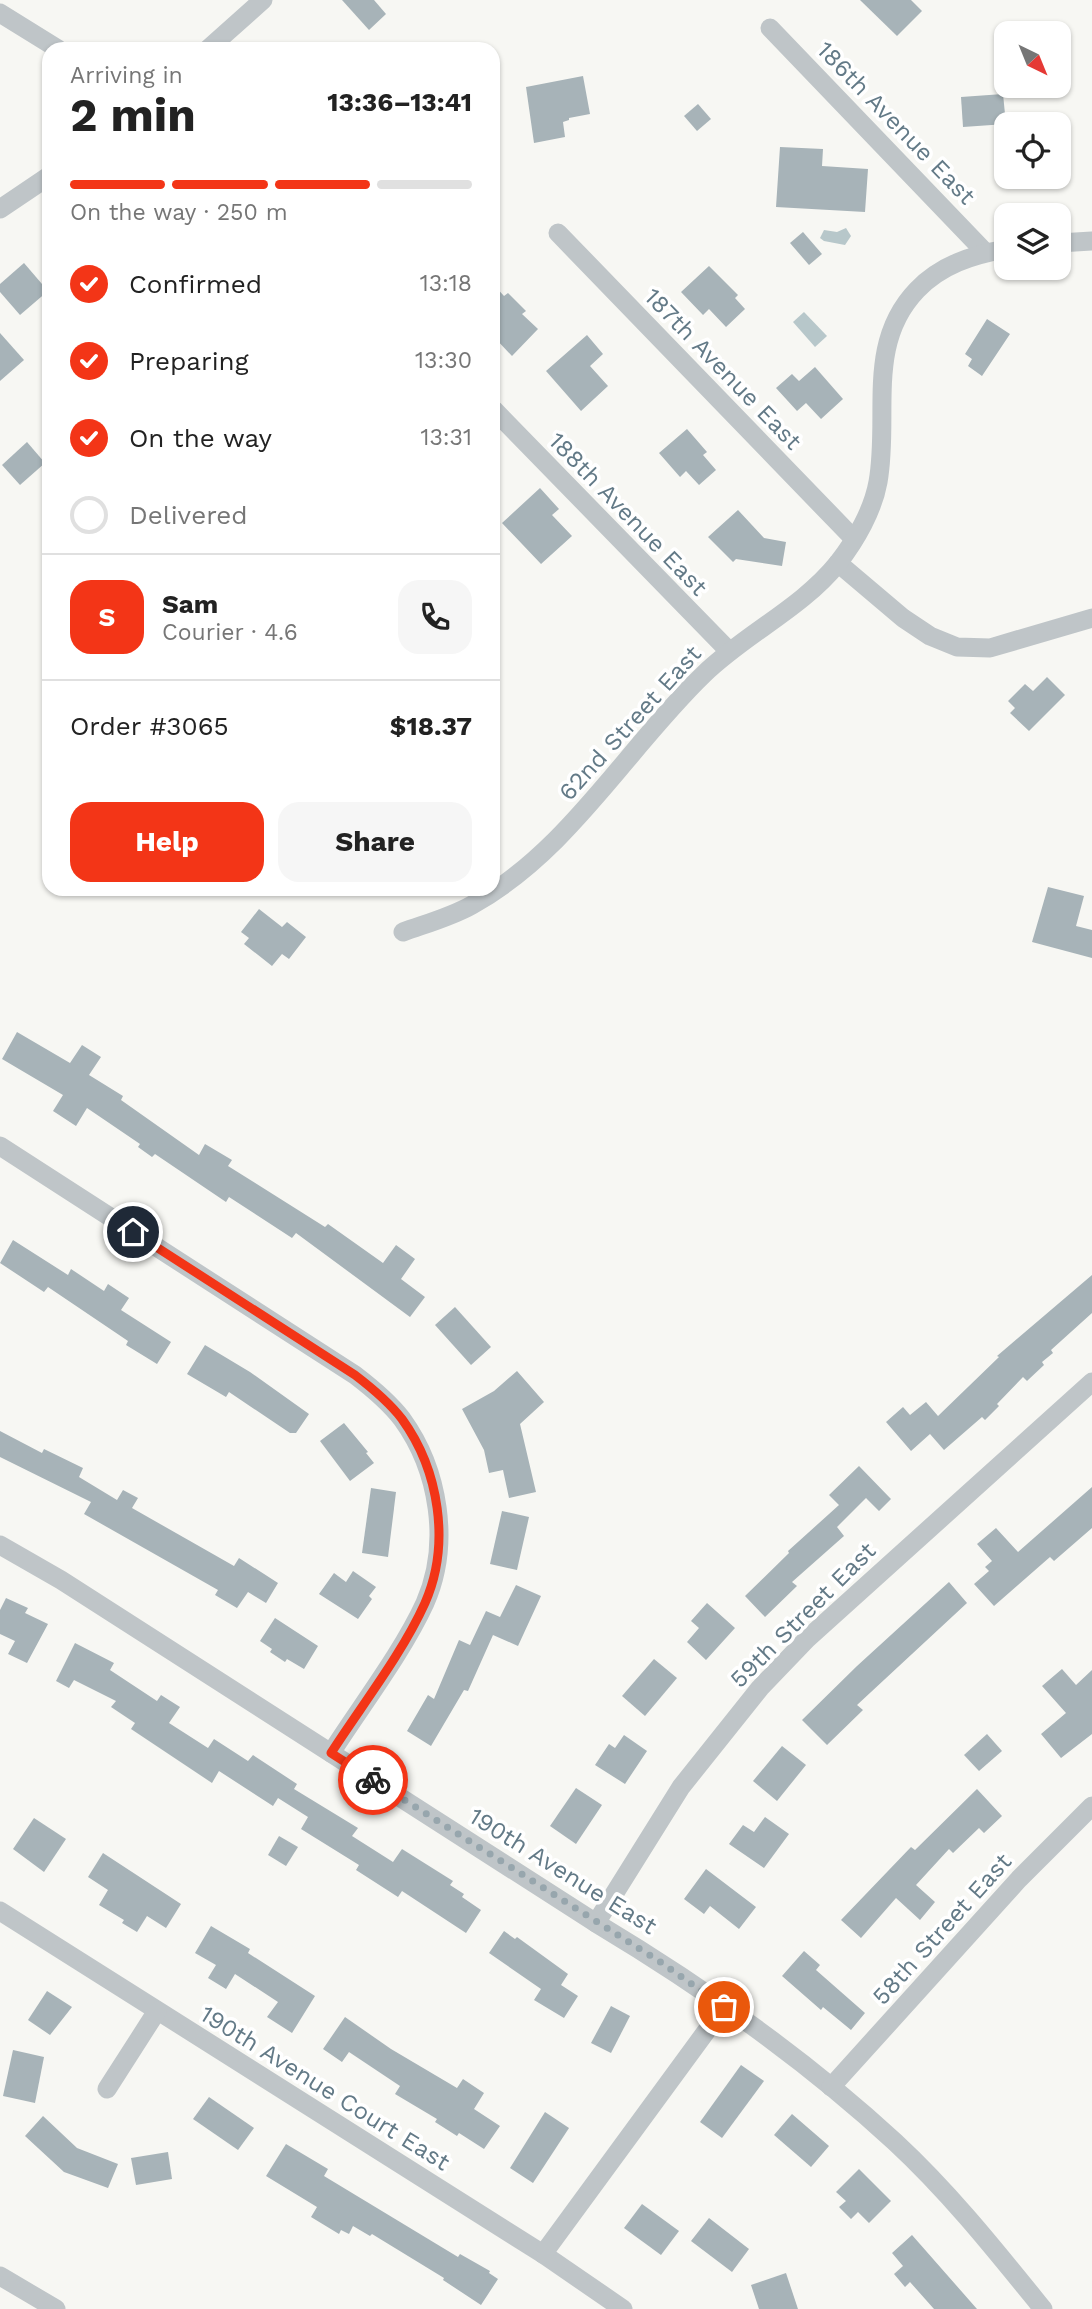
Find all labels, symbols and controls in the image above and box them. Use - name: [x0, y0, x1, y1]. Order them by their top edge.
- north arrow: [994, 21, 1071, 98]
- map controls: [994, 21, 1071, 280]
- street label: 186th Avenue East: [811, 36, 981, 210]
- text: Arriving in: [70, 62, 183, 89]
- text: 13:36–13:41: [327, 87, 472, 117]
- text: 2 min: [70, 88, 196, 142]
- button: locate: [994, 112, 1071, 189]
- text: On the way · 250 m: [70, 199, 288, 226]
- button: layers: [994, 203, 1071, 280]
- icon: check: [70, 265, 108, 303]
- text: Confirmed: [129, 269, 262, 299]
- text: 13:18: [420, 270, 472, 297]
- street label: 187th Avenue East: [639, 282, 807, 456]
- icon: check: [70, 342, 108, 380]
- text: Preparing: [129, 346, 249, 376]
- text: 13:30: [415, 347, 472, 374]
- icon: check: [70, 419, 108, 457]
- text: On the way: [129, 423, 272, 453]
- text: 13:31: [420, 424, 472, 451]
- street label: 188th Avenue East: [543, 427, 713, 601]
- text: Delivered: [129, 500, 248, 530]
- button: phone: [398, 580, 472, 654]
- text: Sam: [162, 589, 218, 619]
- text: S: [99, 602, 115, 632]
- text: Courier · 4.6: [162, 619, 298, 646]
- street label: 62nd Street East: [553, 640, 707, 806]
- text: Order #3065: [70, 711, 229, 741]
- text: $18.37: [390, 711, 472, 741]
- button: Help: [70, 802, 264, 882]
- button: Share: [278, 802, 472, 882]
- pin: [103, 1202, 163, 1262]
- icon: home: [114, 1213, 152, 1251]
- street label: 59th Street East: [725, 1537, 881, 1693]
- courier: [338, 1745, 408, 1815]
- icon: bike: [354, 1761, 392, 1799]
- street label: 190th Avenue East: [464, 1802, 662, 1940]
- street label: 58th Street East: [867, 1848, 1017, 2010]
- pin: [694, 1977, 754, 2037]
- icon: bag: [705, 1988, 743, 2026]
- street label: 190th Avenue Court East: [195, 2000, 455, 2176]

